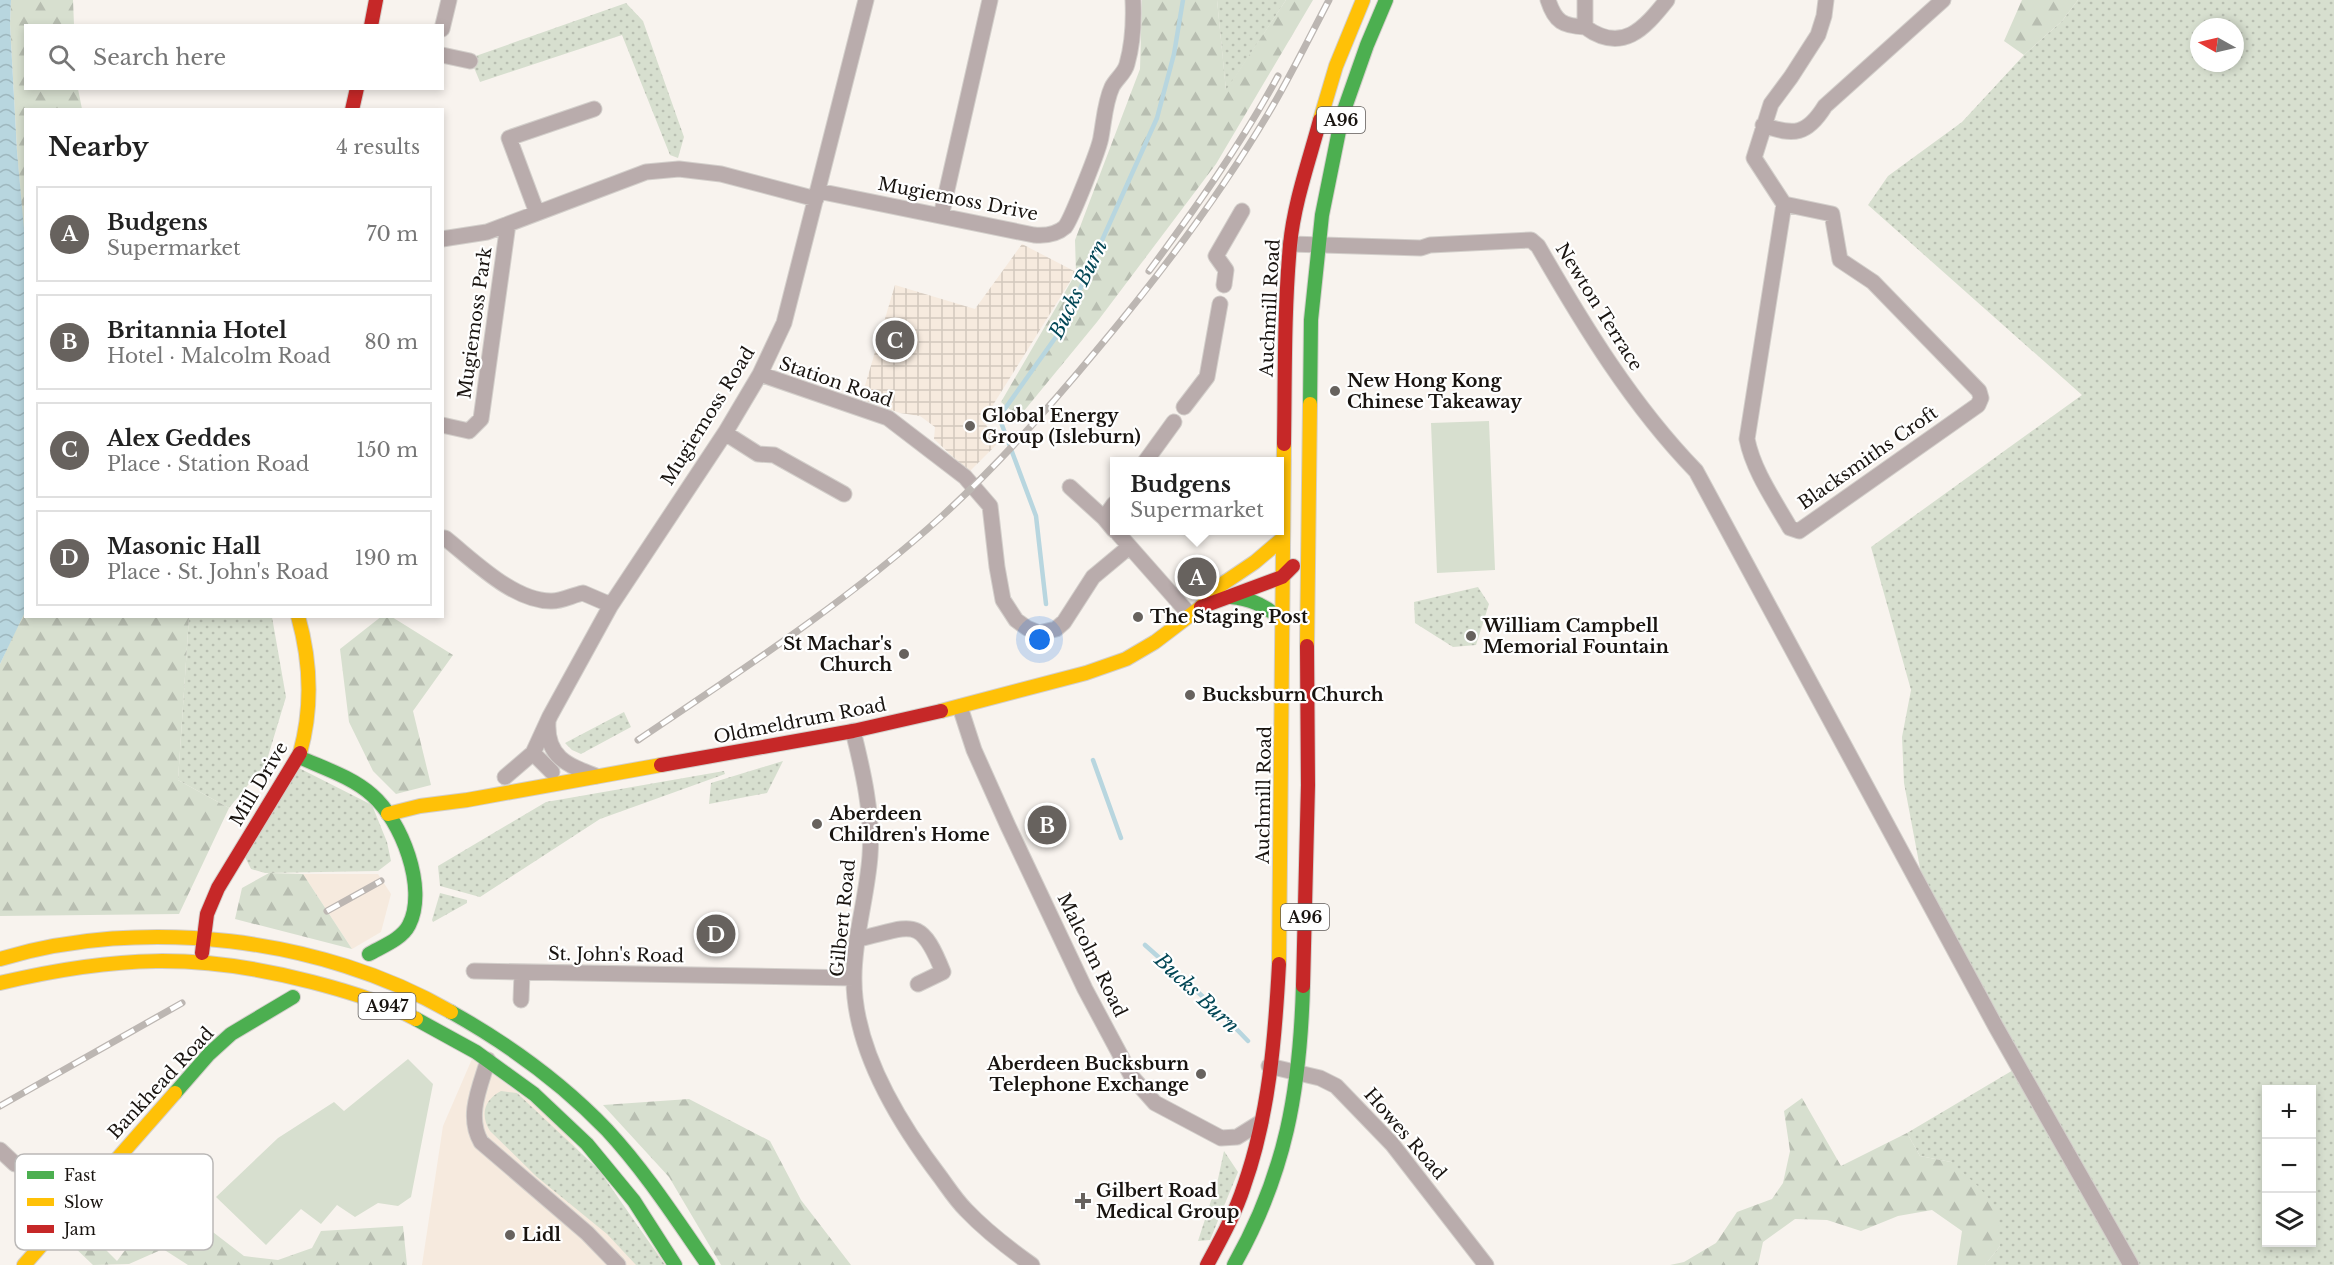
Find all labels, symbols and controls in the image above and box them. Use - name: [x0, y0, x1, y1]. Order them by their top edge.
- north arrow: [2190, 18, 2244, 72]
- search box: [24, 24, 444, 90]
- icon: search: [45, 41, 78, 74]
- text: Search here: [93, 44, 226, 71]
- road number: A96: [1317, 107, 1365, 133]
- text: Nearby: [48, 131, 149, 163]
- text: 4 results: [336, 135, 420, 159]
- street label: Mugiemoss Drive: [876, 173, 1040, 225]
- text: Budgens: [107, 209, 208, 236]
- text: A: [61, 222, 78, 246]
- text: 70 m: [366, 222, 418, 246]
- text: Supermarket: [107, 236, 241, 260]
- water label: Bucks Burn: [1043, 236, 1112, 343]
- street label: Auchmill Road: [1255, 239, 1285, 378]
- street label: Newton Terrace: [1551, 239, 1647, 375]
- street label: Mugiemoss Park: [453, 246, 497, 400]
- text: Britannia Hotel: [107, 317, 287, 344]
- pin: C: [876, 318, 914, 362]
- text: B: [62, 330, 77, 354]
- text: 80 m: [364, 330, 418, 354]
- street label: Mugiemoss Road: [657, 343, 759, 489]
- text: Hotel · Malcolm Road: [107, 344, 331, 368]
- street label: Station Road: [776, 352, 896, 412]
- place label: New Hong Kong Chinese Takeaway: [1347, 370, 1522, 413]
- marker: New Hong Kong Chinese Takeaway: [1328, 384, 1342, 398]
- street label: Blacksmiths Croft: [1794, 401, 1942, 514]
- place label: Global Energy Group (Isleburn): [982, 405, 1141, 448]
- marker: Global Energy Group (Isleburn): [963, 419, 977, 433]
- text: Alex Geddes: [107, 425, 251, 452]
- text: C: [61, 438, 78, 462]
- text: 150 m: [356, 438, 418, 462]
- text: Place · Station Road: [107, 452, 309, 476]
- popup: [1110, 457, 1284, 535]
- text: Budgens: [1130, 471, 1231, 498]
- text: Supermarket: [1130, 498, 1264, 522]
- text: Masonic Hall: [107, 533, 261, 560]
- text: D: [60, 546, 79, 570]
- text: 190 m: [355, 546, 418, 570]
- pin: A: [1178, 554, 1216, 600]
- text: Place · St. John's Road: [107, 560, 329, 584]
- place label: The Staging Post: [1150, 606, 1308, 628]
- marker: The Staging Post: [1131, 610, 1145, 624]
- place label: William Campbell Memorial Fountain: [1482, 615, 1669, 658]
- your location: [1025, 625, 1054, 654]
- marker: William Campbell Memorial Fountain: [1464, 629, 1478, 643]
- place label: St Machar's Church: [783, 633, 892, 676]
- marker: St Machar's Church: [897, 647, 911, 661]
- place label: Bucksburn Church: [1202, 684, 1384, 706]
- marker: Bucksburn Church: [1183, 688, 1197, 702]
- street label: Oldmeldrum Road: [712, 693, 888, 749]
- street label: Auchmill Road: [1252, 726, 1276, 865]
- street label: Mill Drive: [225, 738, 293, 830]
- pin: B: [1028, 802, 1066, 848]
- place label: Aberdeen Children's Home: [828, 803, 990, 846]
- marker: Aberdeen Children's Home: [810, 817, 824, 831]
- street label: Gilbert Road: [826, 858, 860, 978]
- street label: Malcolm Road: [1053, 889, 1131, 1021]
- road number: A96: [1281, 904, 1329, 930]
- pin: D: [696, 912, 736, 956]
- street label: St. John's Road: [548, 943, 684, 967]
- water label: Bucks Burn: [1149, 947, 1244, 1038]
- road number: A947: [358, 993, 416, 1019]
- street label: Bankhead Road: [103, 1022, 219, 1144]
- place label: Aberdeen Bucksburn Telephone Exchange: [986, 1053, 1189, 1096]
- marker: Aberdeen Bucksburn Telephone Exchange: [1194, 1067, 1208, 1081]
- street label: Howes Road: [1359, 1084, 1451, 1184]
- map controls: [2262, 1085, 2316, 1247]
- button: +: [2262, 1085, 2316, 1139]
- button: −: [2262, 1139, 2316, 1193]
- legend: [15, 1154, 213, 1250]
- text: Fast: [64, 1165, 96, 1185]
- place label: Gilbert Road Medical Group: [1096, 1180, 1239, 1223]
- text: Slow: [64, 1192, 104, 1212]
- marker: Gilbert Road Medical Group: [1074, 1192, 1092, 1210]
- button: layers: [2262, 1193, 2316, 1247]
- text: Jam: [62, 1219, 96, 1239]
- place label: Lidl: [522, 1224, 562, 1246]
- marker: Lidl: [503, 1228, 517, 1242]

